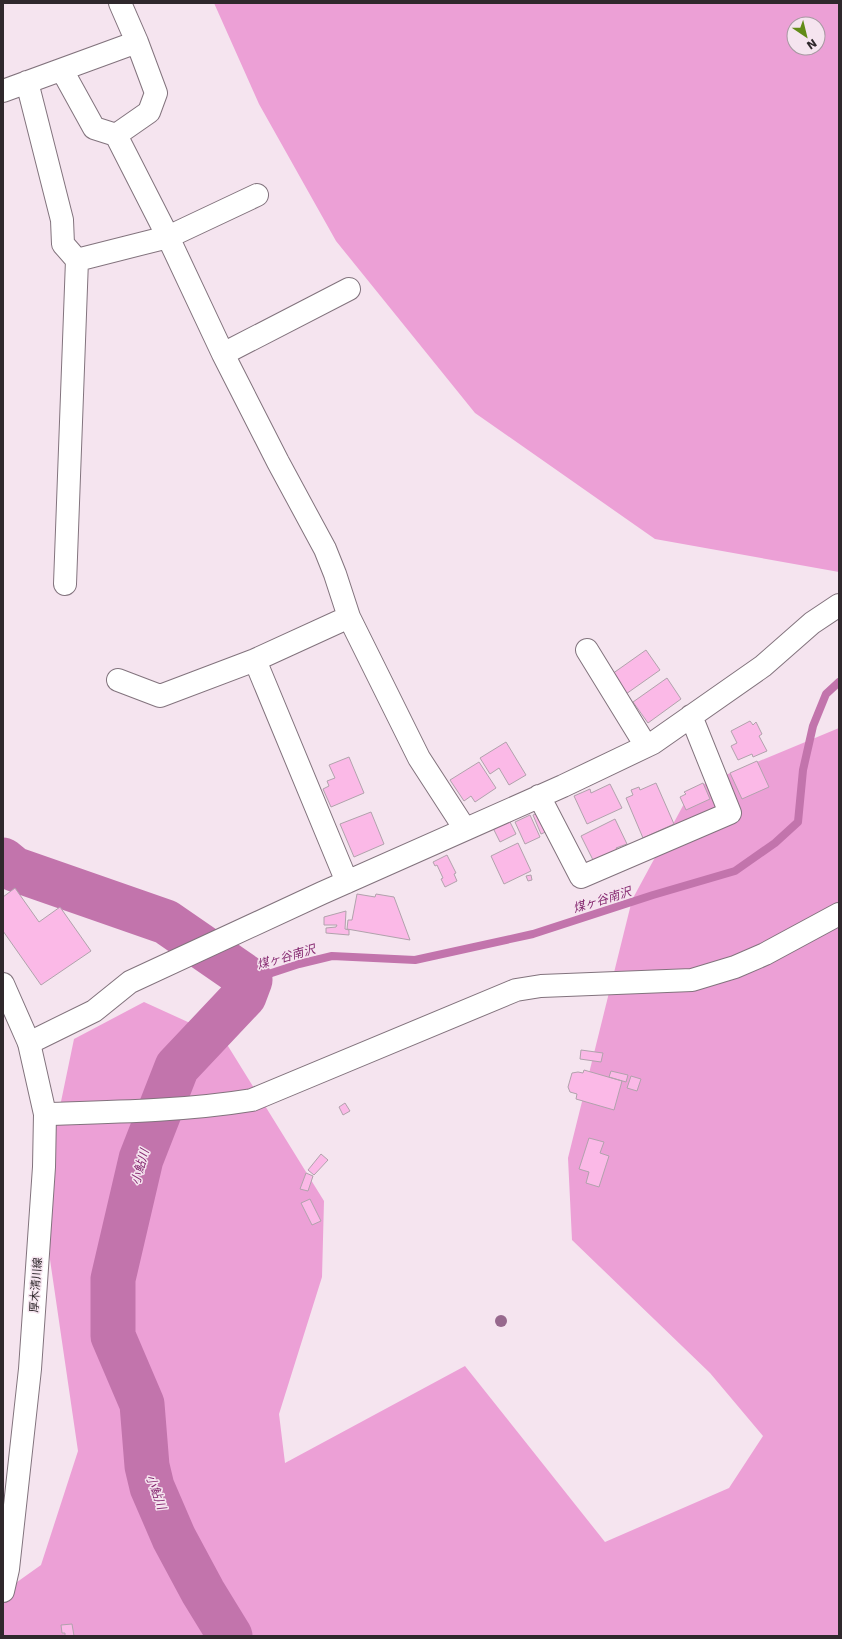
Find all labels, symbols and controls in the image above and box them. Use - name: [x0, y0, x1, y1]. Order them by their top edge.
- north arrow: [786, 16, 826, 56]
- text: N: [804, 36, 819, 52]
- water label: 煤ヶ谷南沢: [571, 884, 635, 915]
- water label: 煤ヶ谷南沢: [255, 941, 319, 972]
- water label: 小鮎川: [128, 1146, 152, 1186]
- street label: 厚木清川線: [28, 1257, 44, 1313]
- water label: 小鮎川: [143, 1473, 169, 1513]

